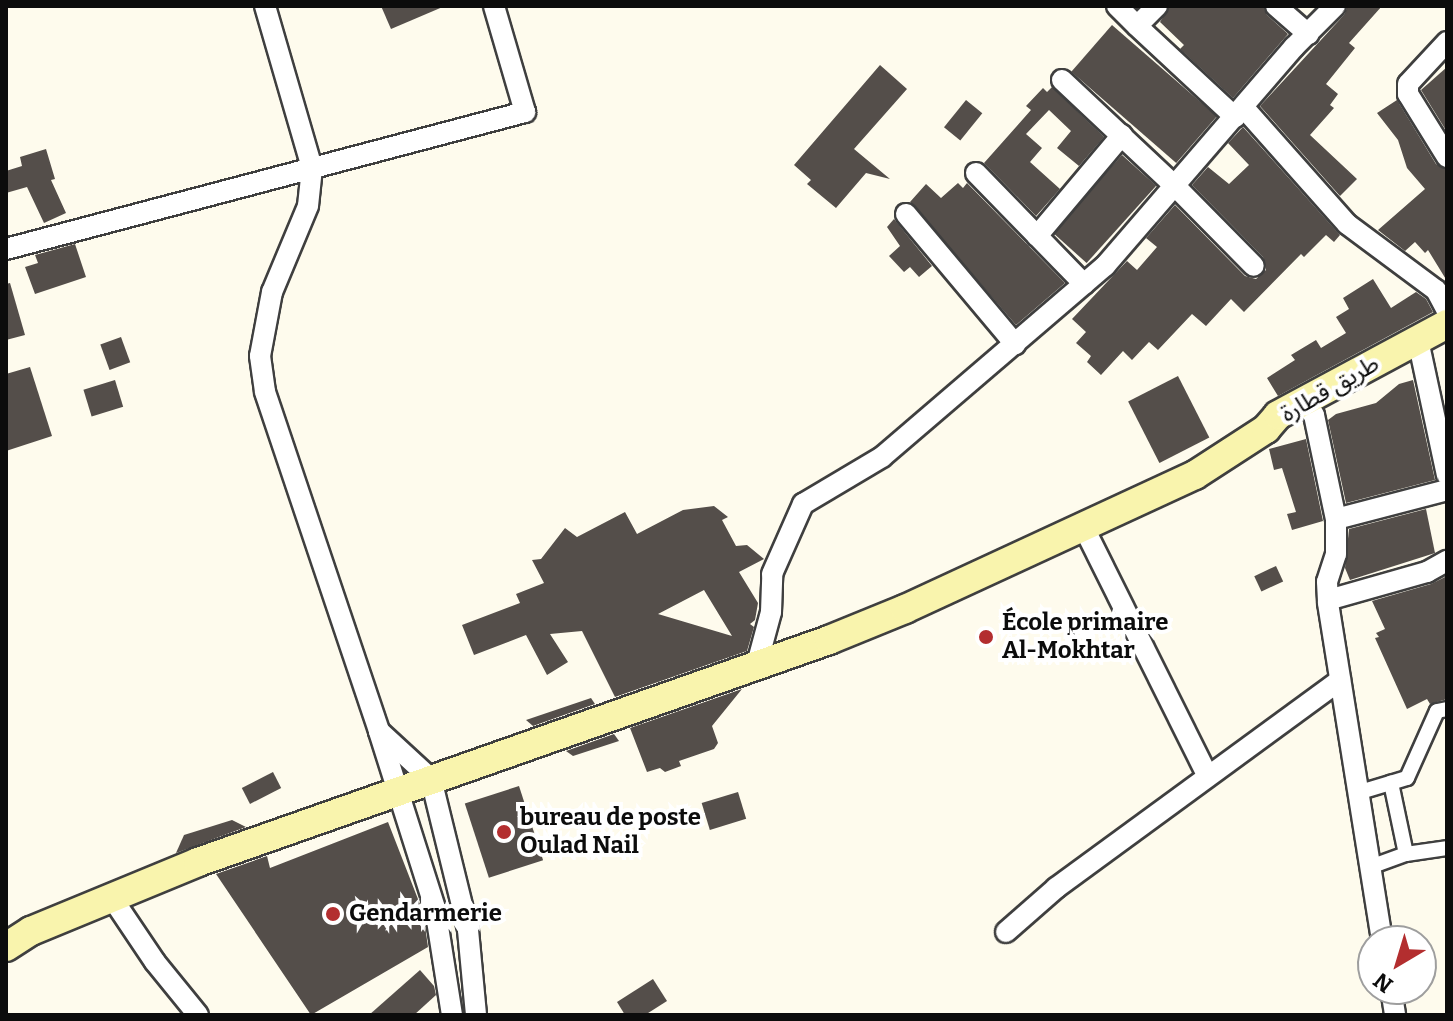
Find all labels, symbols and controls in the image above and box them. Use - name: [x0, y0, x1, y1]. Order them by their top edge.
- street label: طريق قطارة: [1276, 349, 1384, 429]
- place label: École primaire Al-Mokhtar: [1002, 609, 1168, 665]
- marker: École primaire Al-Mokhtar: [977, 628, 995, 646]
- place label: bureau de poste Oulad Nail: [520, 804, 701, 860]
- marker: bureau de poste Oulad Nail: [495, 823, 513, 841]
- place label: Gendarmerie: [349, 900, 502, 928]
- marker: Gendarmerie: [324, 905, 342, 923]
- north arrow: [1357, 925, 1437, 1005]
- text: N: [1368, 967, 1398, 999]

